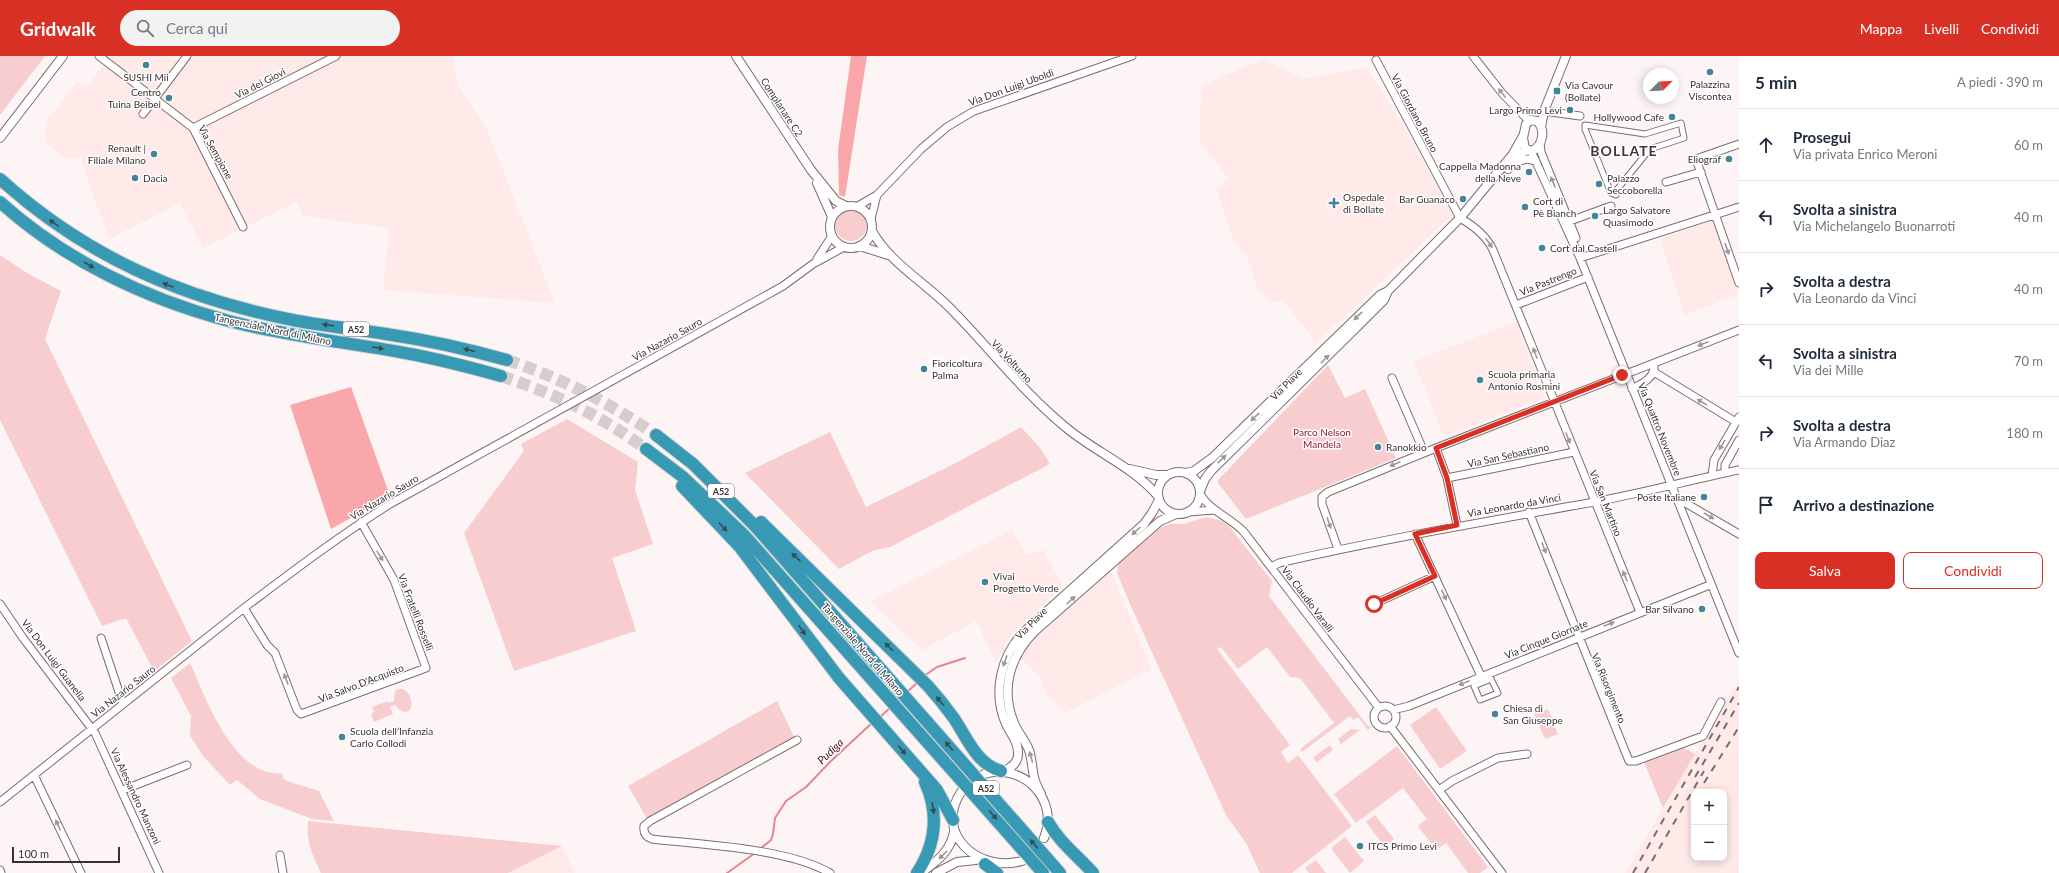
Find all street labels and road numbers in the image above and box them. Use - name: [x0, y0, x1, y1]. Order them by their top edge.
- street label: Via dei Giovi: [233, 65, 287, 101]
- street label: Via Don Luigi Uboldi: [967, 66, 1055, 108]
- street label: Via Giordano Bruno: [1389, 72, 1441, 154]
- street label: Complanare C2: [759, 75, 806, 139]
- street label: Via Sempione: [196, 123, 236, 181]
- street label: Via Pastrengo: [1518, 264, 1579, 298]
- street label: Tangenziale Nord di Milano: [214, 311, 333, 347]
- street label: Via Nazario Sauro: [630, 315, 704, 363]
- road number: A52: [343, 322, 369, 336]
- street label: Via Volturno: [989, 337, 1035, 385]
- street label: Via Piave: [1268, 366, 1304, 402]
- street label: Via Quattro Novembre: [1636, 381, 1684, 477]
- street label: Via San Sebastiano: [1466, 440, 1550, 470]
- street label: Via San Martino: [1587, 468, 1625, 538]
- street label: Via Nazario Sauro: [348, 472, 421, 522]
- road number: A52: [708, 484, 734, 498]
- street label: Via Leonardo da Vinci: [1466, 491, 1562, 519]
- street label: Via Claudio Varalli: [1279, 564, 1337, 634]
- street label: Via Fratelli Rosselli: [396, 572, 436, 652]
- street label: Tangenziale Nord di Milano: [819, 600, 907, 698]
- street label: Via Piave: [1013, 605, 1049, 641]
- street label: Via Don Luigi Guanella: [19, 617, 89, 703]
- street label: Via Cinque Giornate: [1503, 617, 1589, 661]
- street label: Via Risorgimento: [1589, 651, 1629, 725]
- street label: Via Salvo D'Acquisto: [317, 661, 406, 705]
- street label: Via Nazario Sauro: [89, 662, 158, 720]
- street label: Via Alessandro Manzoni: [108, 746, 164, 846]
- road number: A52: [973, 781, 999, 795]

